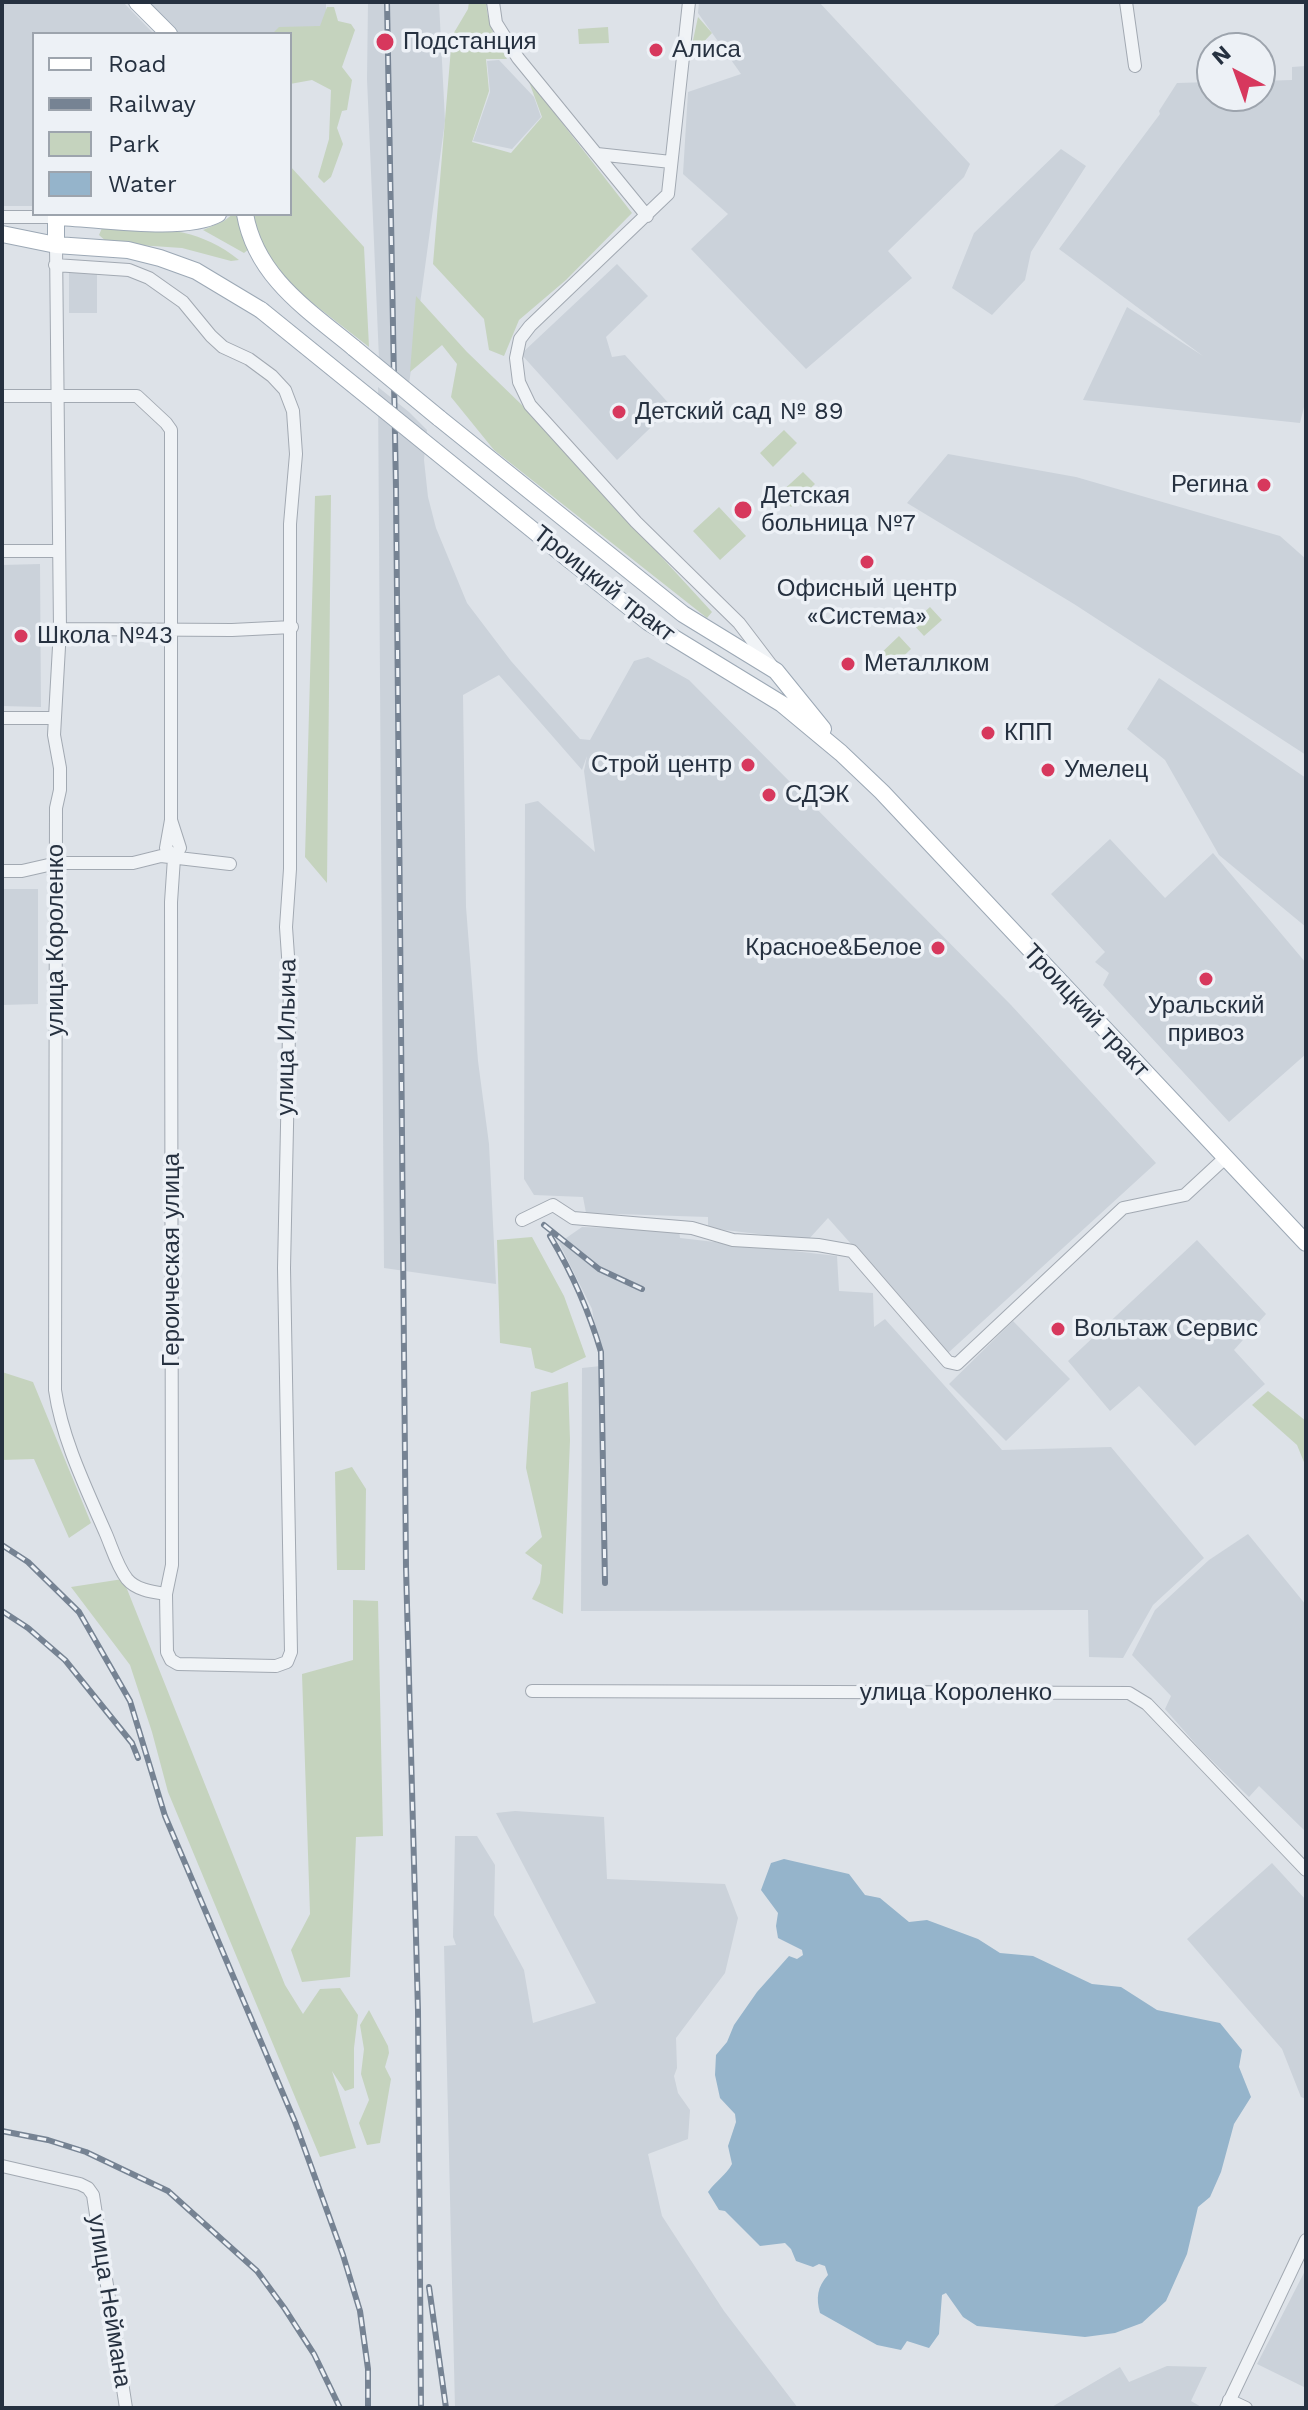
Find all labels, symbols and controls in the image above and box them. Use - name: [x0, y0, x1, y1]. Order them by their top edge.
- place label: Подстанция: [403, 28, 537, 56]
- marker: Подстанция: [374, 31, 396, 53]
- legend: [32, 32, 292, 216]
- north arrow: [1196, 32, 1276, 112]
- place label: Алиса: [672, 36, 741, 64]
- text: N: [1207, 40, 1236, 70]
- marker: Алиса: [647, 41, 665, 59]
- text: Road: [108, 50, 167, 78]
- text: Railway: [108, 90, 196, 118]
- text: Park: [108, 130, 160, 158]
- text: Water: [108, 170, 177, 198]
- place label: Детский сад № 89: [635, 398, 844, 426]
- marker: Детский сад № 89: [610, 403, 628, 421]
- place label: Регина: [1171, 471, 1248, 499]
- marker: Регина: [1255, 476, 1273, 494]
- place label: Детская больница №7: [761, 482, 916, 538]
- marker: Детская больница №7: [732, 499, 754, 521]
- street label: Троицкий тракт: [527, 520, 681, 648]
- marker: Офисный центр «Система»: [858, 553, 876, 571]
- place label: Офисный центр «Система»: [777, 575, 957, 631]
- place label: Школа №43: [37, 622, 173, 650]
- marker: Школа №43: [12, 627, 30, 645]
- place label: Металлком: [864, 650, 990, 678]
- marker: Металлком: [839, 655, 857, 673]
- place label: КПП: [1004, 719, 1052, 747]
- marker: КПП: [979, 724, 997, 742]
- place label: Строй центр: [591, 751, 732, 779]
- marker: Строй центр: [739, 756, 757, 774]
- place label: Умелец: [1064, 756, 1148, 784]
- marker: Умелец: [1039, 761, 1057, 779]
- place label: СДЭК: [785, 781, 849, 809]
- marker: СДЭК: [760, 786, 778, 804]
- street label: улица Короленко: [42, 844, 70, 1036]
- place label: Красное&Белое: [745, 934, 922, 962]
- street label: Троицкий тракт: [1017, 938, 1155, 1084]
- marker: Красное&Белое: [929, 939, 947, 957]
- street label: улица Ильича: [271, 958, 303, 1116]
- marker: Уральский привоз: [1197, 970, 1215, 988]
- place label: Уральский привоз: [1148, 992, 1264, 1048]
- street label: Героическая улица: [158, 1153, 186, 1367]
- place label: Вольтаж Сервис: [1074, 1315, 1258, 1343]
- marker: Вольтаж Сервис: [1049, 1320, 1067, 1338]
- street label: улица Короленко: [860, 1679, 1052, 1707]
- street label: улица Неймана: [81, 2212, 137, 2390]

